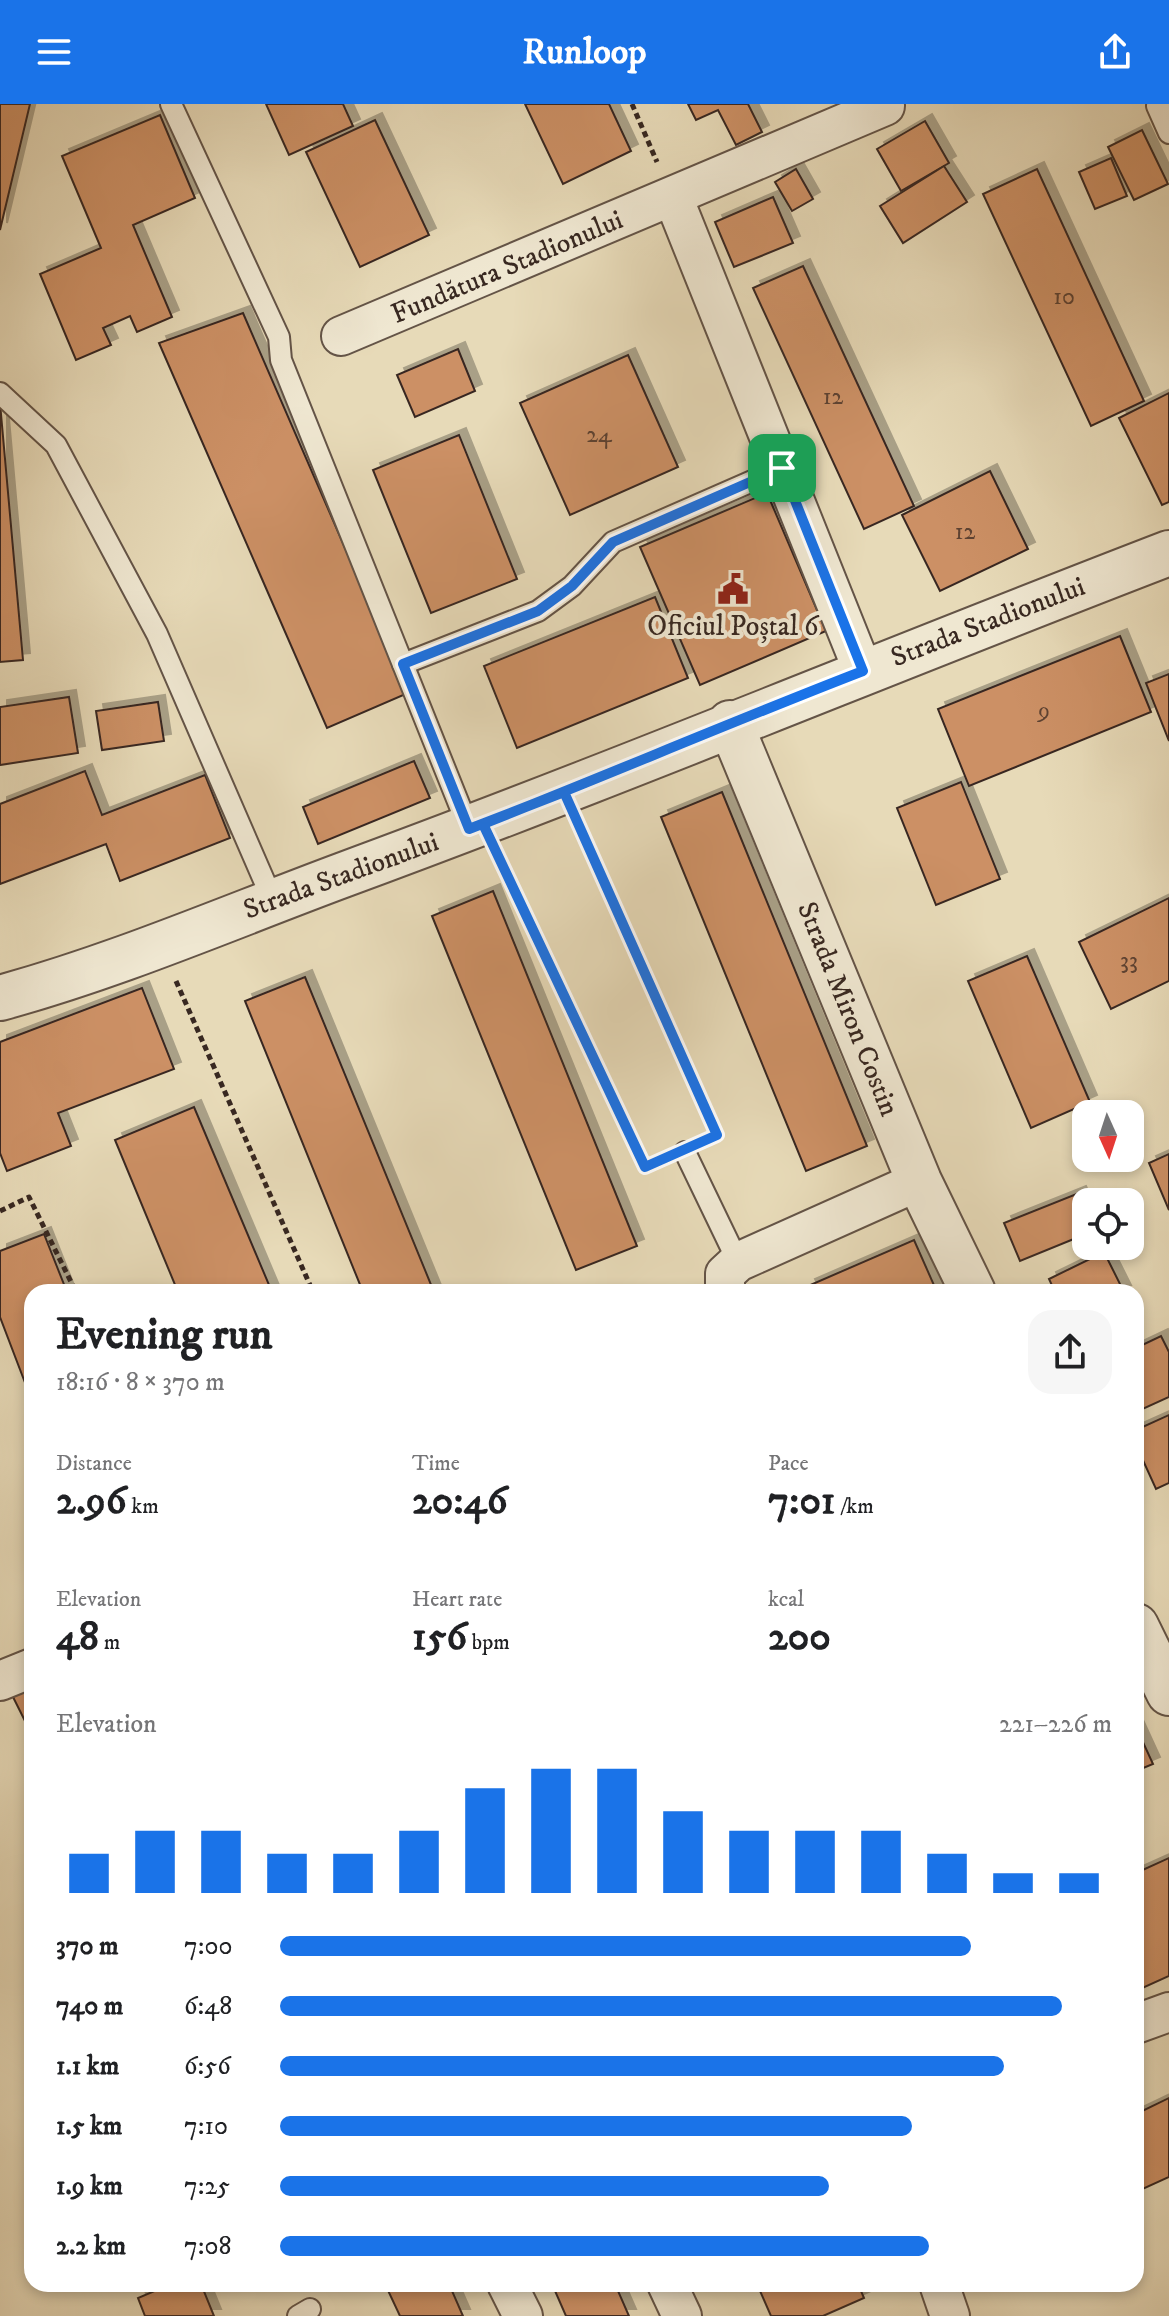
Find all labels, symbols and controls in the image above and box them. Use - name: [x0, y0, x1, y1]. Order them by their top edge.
- icon: menu: [32, 30, 76, 74]
- text: Runloop: [523, 30, 646, 75]
- icon: share: [1093, 30, 1137, 74]
- street label: Fundătura Stadionului: [386, 202, 628, 332]
- house number: 10: [1053, 282, 1075, 312]
- house number: 12: [823, 382, 844, 412]
- house number: 24: [586, 420, 613, 450]
- pin: [748, 434, 816, 502]
- icon: arrive: [760, 446, 804, 490]
- house number: 12: [955, 517, 976, 547]
- street label: Strada Stadionului: [886, 569, 1090, 675]
- public building icon: Oficiul Poștal 6: [716, 572, 750, 606]
- place label: Oficiul Poștal 6: [647, 609, 820, 644]
- house number: 9: [1037, 696, 1050, 726]
- street label: Strada Stadionului: [239, 824, 443, 928]
- street label: Strada Miron Costin: [789, 897, 907, 1121]
- house number: 33: [1120, 946, 1138, 976]
- north arrow: [1072, 1100, 1144, 1172]
- map controls: [1072, 1100, 1144, 1260]
- button: locate: [1072, 1188, 1144, 1260]
- text: Evening run: [56, 1308, 273, 1363]
- button: share: [1028, 1310, 1112, 1394]
- text: 18:16 · 8 × 370 m: [56, 1366, 225, 1399]
- text: Distance: [56, 1450, 132, 1477]
- text: Time: [412, 1450, 460, 1477]
- text: Pace: [768, 1450, 809, 1477]
- text: 2.96: [56, 1477, 127, 1527]
- text: 20:46: [412, 1477, 507, 1527]
- text: 7:01: [768, 1477, 836, 1527]
- text: km: [127, 1493, 159, 1520]
- text: /km: [836, 1493, 874, 1520]
- text: Elevation: [56, 1586, 141, 1613]
- text: Heart rate: [412, 1586, 502, 1613]
- text: kcal: [768, 1586, 804, 1613]
- text: 48: [56, 1613, 99, 1663]
- text: 156: [412, 1613, 467, 1663]
- text: 200: [768, 1613, 831, 1663]
- text: m: [99, 1629, 120, 1656]
- text: bpm: [467, 1629, 510, 1656]
- text: Elevation: [56, 1708, 157, 1741]
- text: 221–226 m: [999, 1708, 1112, 1741]
- text: 370 m: [56, 1930, 119, 1963]
- text: 7:00: [184, 1930, 232, 1963]
- text: 740 m: [56, 1990, 123, 2023]
- text: 6:48: [184, 1990, 232, 2023]
- text: 1.1 km: [56, 2050, 119, 2083]
- text: 6:56: [184, 2050, 231, 2083]
- text: 1.5 km: [56, 2110, 122, 2143]
- text: 7:10: [184, 2110, 228, 2143]
- text: 1.9 km: [56, 2170, 123, 2203]
- text: 7:25: [184, 2170, 230, 2203]
- text: 2.2 km: [56, 2230, 126, 2263]
- text: 7:08: [184, 2230, 231, 2263]

